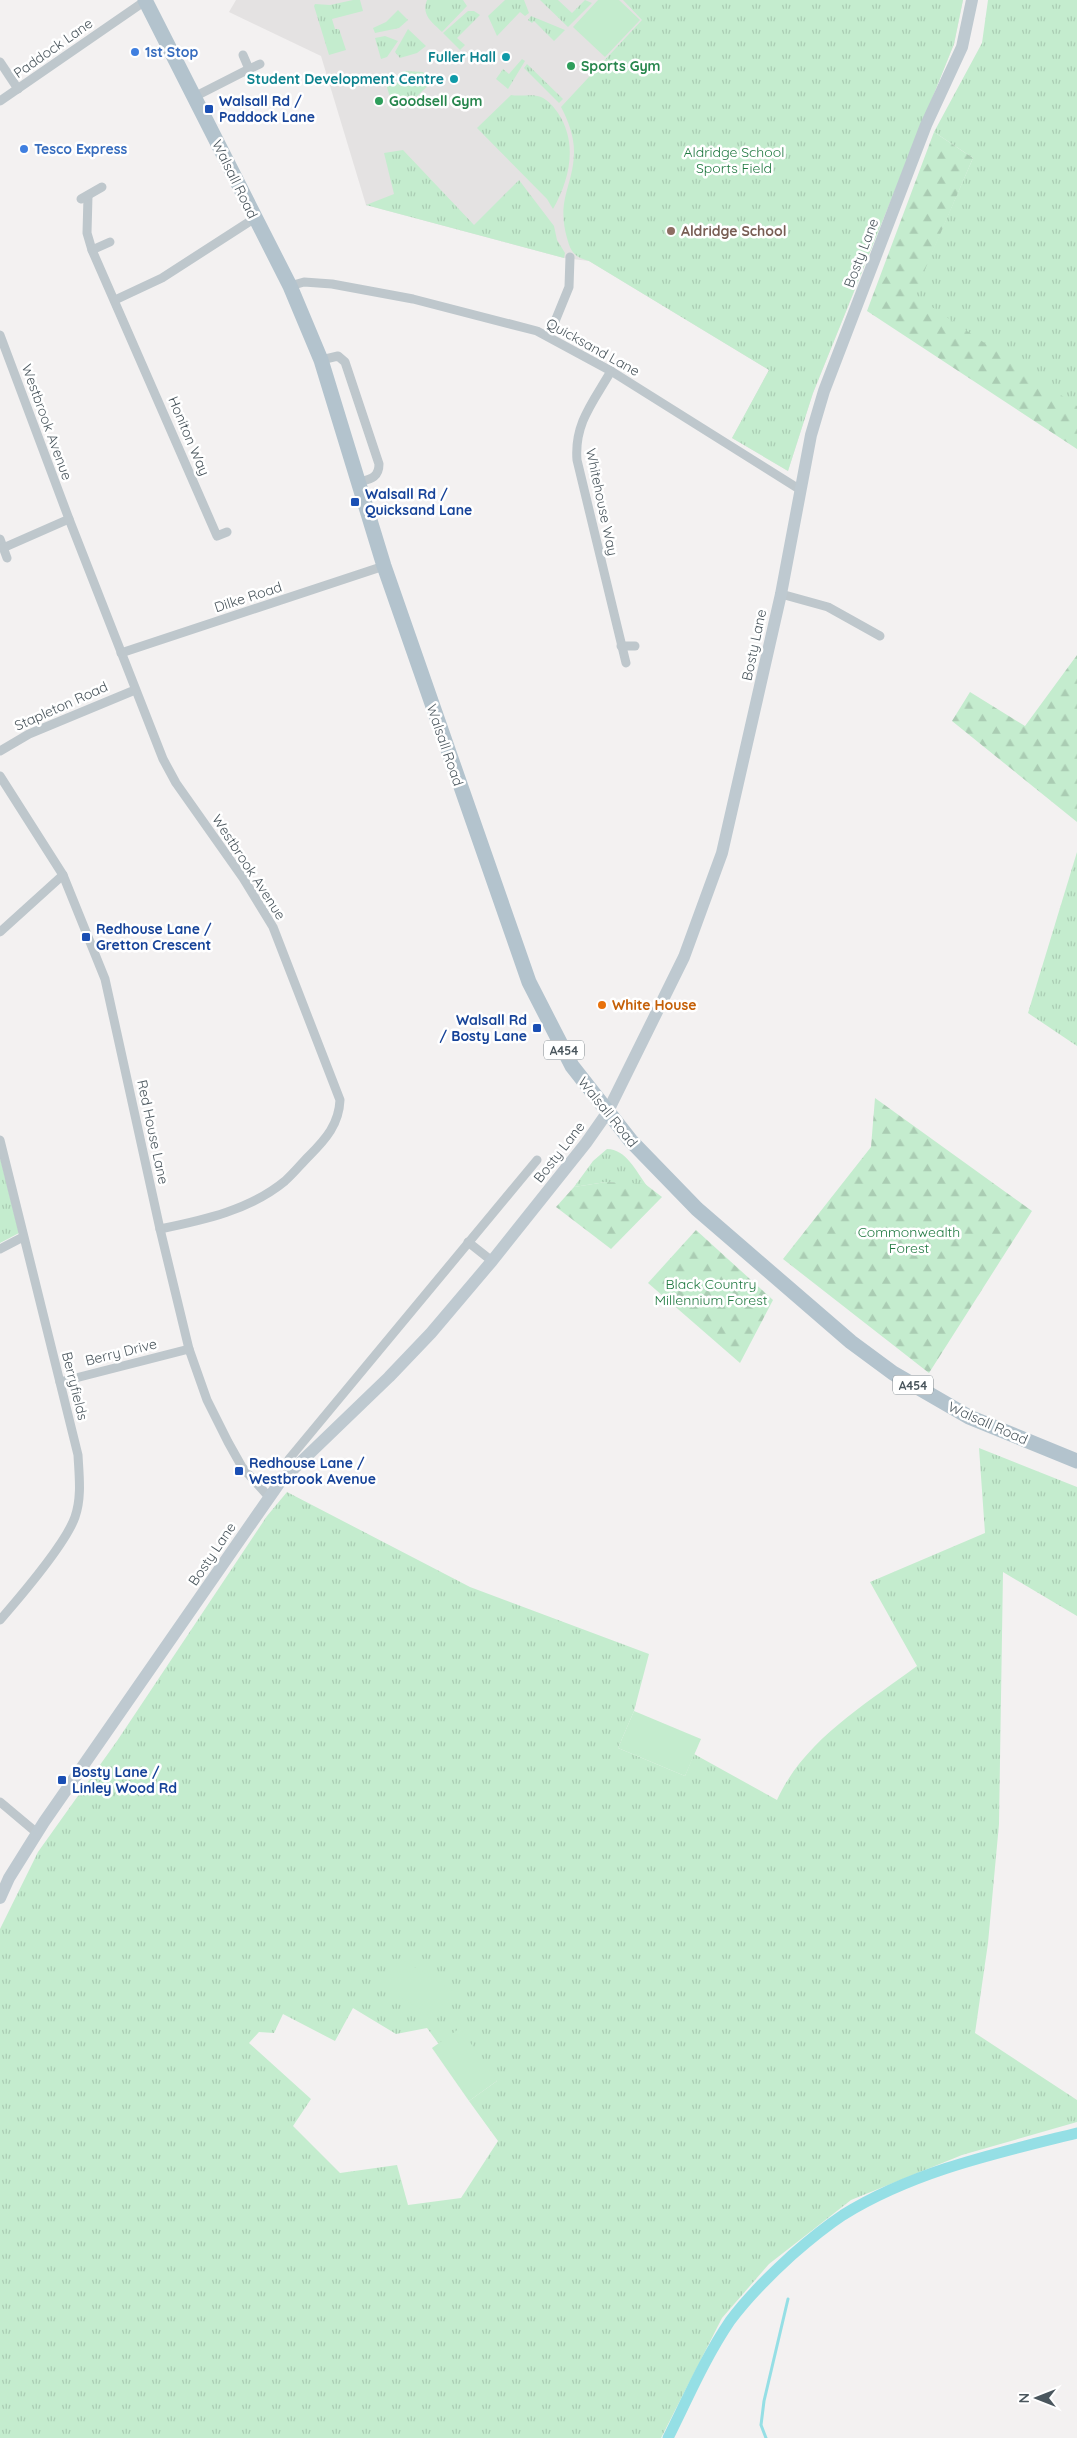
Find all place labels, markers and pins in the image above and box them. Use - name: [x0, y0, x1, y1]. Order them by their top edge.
- place label: 1st Stop: [145, 43, 199, 61]
- marker: 1st Stop: [129, 46, 141, 58]
- place label: Fuller Hall: [428, 48, 496, 66]
- marker: Fuller Hall: [500, 51, 512, 63]
- place label: Sports Gym: [581, 57, 661, 75]
- marker: Sports Gym: [565, 60, 577, 72]
- place label: Student Development Centre: [247, 70, 444, 88]
- marker: Student Development Centre: [448, 73, 460, 85]
- place label: Walsall Rd / Paddock Lane: [219, 92, 315, 126]
- place label: Goodsell Gym: [389, 92, 482, 110]
- marker: Goodsell Gym: [373, 95, 385, 107]
- marker: Walsall Rd / Paddock Lane: [203, 103, 215, 115]
- place label: Tesco Express: [34, 140, 127, 158]
- marker: Tesco Express: [18, 143, 30, 155]
- place label: Aldridge School: [681, 222, 786, 240]
- marker: Aldridge School: [665, 225, 677, 237]
- place label: Walsall Rd / Quicksand Lane: [365, 485, 472, 519]
- marker: Walsall Rd / Quicksand Lane: [349, 496, 361, 508]
- place label: Redhouse Lane / Gretton Crescent: [96, 920, 212, 954]
- marker: Redhouse Lane / Gretton Crescent: [80, 931, 92, 943]
- place label: White House: [612, 996, 697, 1014]
- marker: White House: [596, 999, 608, 1011]
- place label: Walsall Rd / Bosty Lane: [439, 1011, 527, 1045]
- marker: Walsall Rd / Bosty Lane: [531, 1022, 543, 1034]
- place label: Redhouse Lane / Westbrook Avenue: [249, 1454, 376, 1488]
- marker: Redhouse Lane / Westbrook Avenue: [233, 1465, 245, 1477]
- place label: Bosty Lane / Linley Wood Rd: [72, 1763, 177, 1797]
- marker: Bosty Lane / Linley Wood Rd: [56, 1774, 68, 1786]

